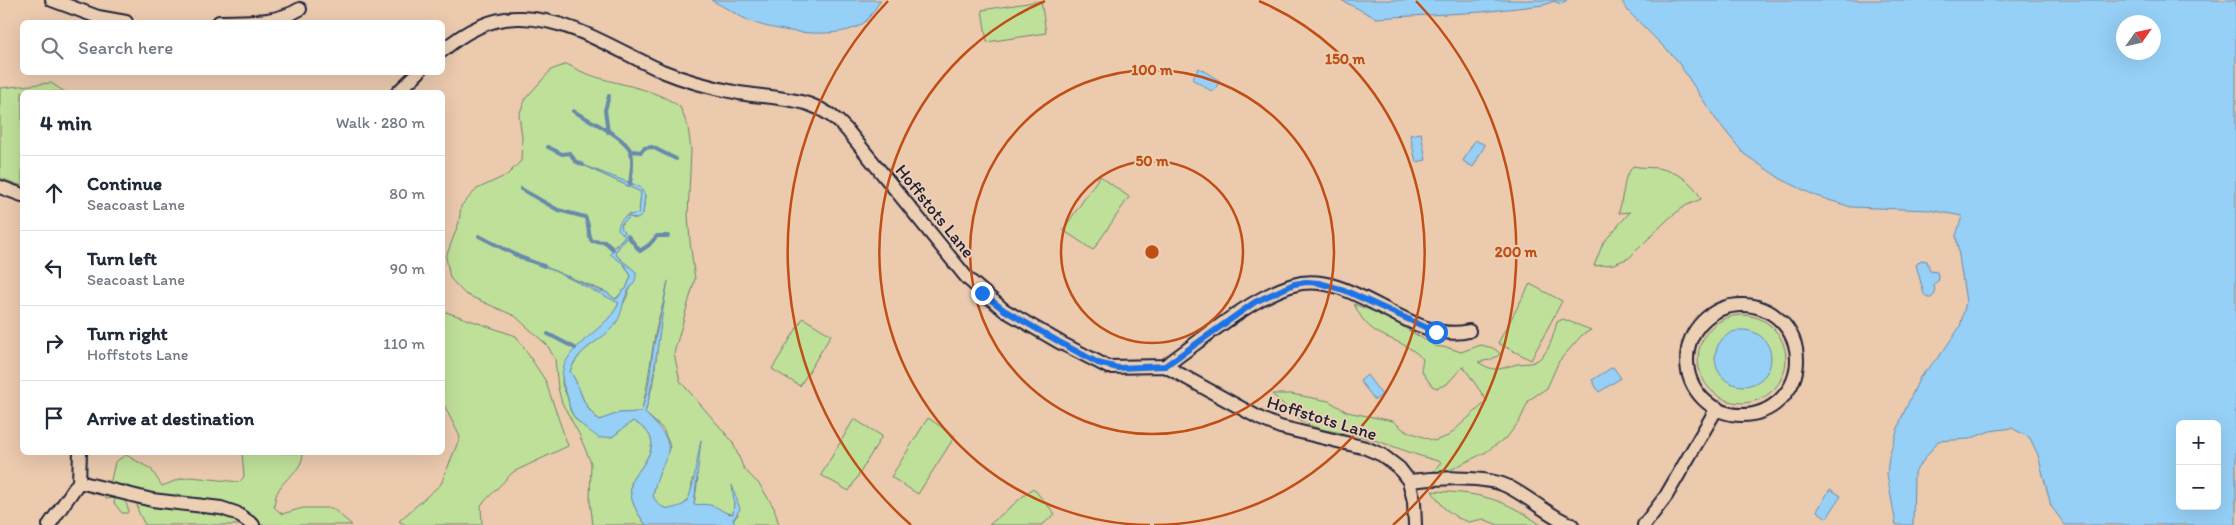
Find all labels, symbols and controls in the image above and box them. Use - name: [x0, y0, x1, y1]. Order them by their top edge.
- north arrow: [2116, 15, 2161, 60]
- search box: [20, 20, 445, 75]
- icon: search: [38, 34, 66, 62]
- text: Search here: [78, 36, 173, 59]
- text: 150 m: [1325, 50, 1365, 68]
- text: 100 m: [1131, 61, 1173, 79]
- text: 4 min: [40, 110, 92, 135]
- text: Walk · 280 m: [336, 113, 425, 132]
- text: 50 m: [1135, 152, 1169, 170]
- street label: Hoffstots Lane: [891, 160, 979, 262]
- text: Continue: [87, 172, 162, 195]
- icon: ahead: [40, 179, 68, 207]
- text: 80 m: [389, 184, 425, 203]
- text: Seacoast Lane: [87, 195, 185, 214]
- centre of rings: [1143, 243, 1161, 261]
- text: 200 m: [1495, 243, 1538, 261]
- text: Turn left: [87, 247, 157, 270]
- icon: left: [40, 254, 68, 282]
- text: 90 m: [390, 259, 425, 278]
- text: Seacoast Lane: [87, 270, 185, 289]
- route end: [971, 282, 994, 305]
- route start: [1425, 321, 1448, 344]
- text: Turn right: [87, 322, 168, 345]
- icon: right: [40, 329, 68, 357]
- text: 110 m: [383, 334, 425, 353]
- text: Hoffstots Lane: [87, 345, 188, 364]
- street label: Hoffstots Lane: [1264, 391, 1380, 445]
- icon: arrive: [40, 404, 68, 432]
- text: Arrive at destination: [87, 407, 254, 430]
- map controls: [2176, 420, 2221, 510]
- button: +: [2176, 420, 2221, 465]
- button: −: [2176, 465, 2221, 510]

